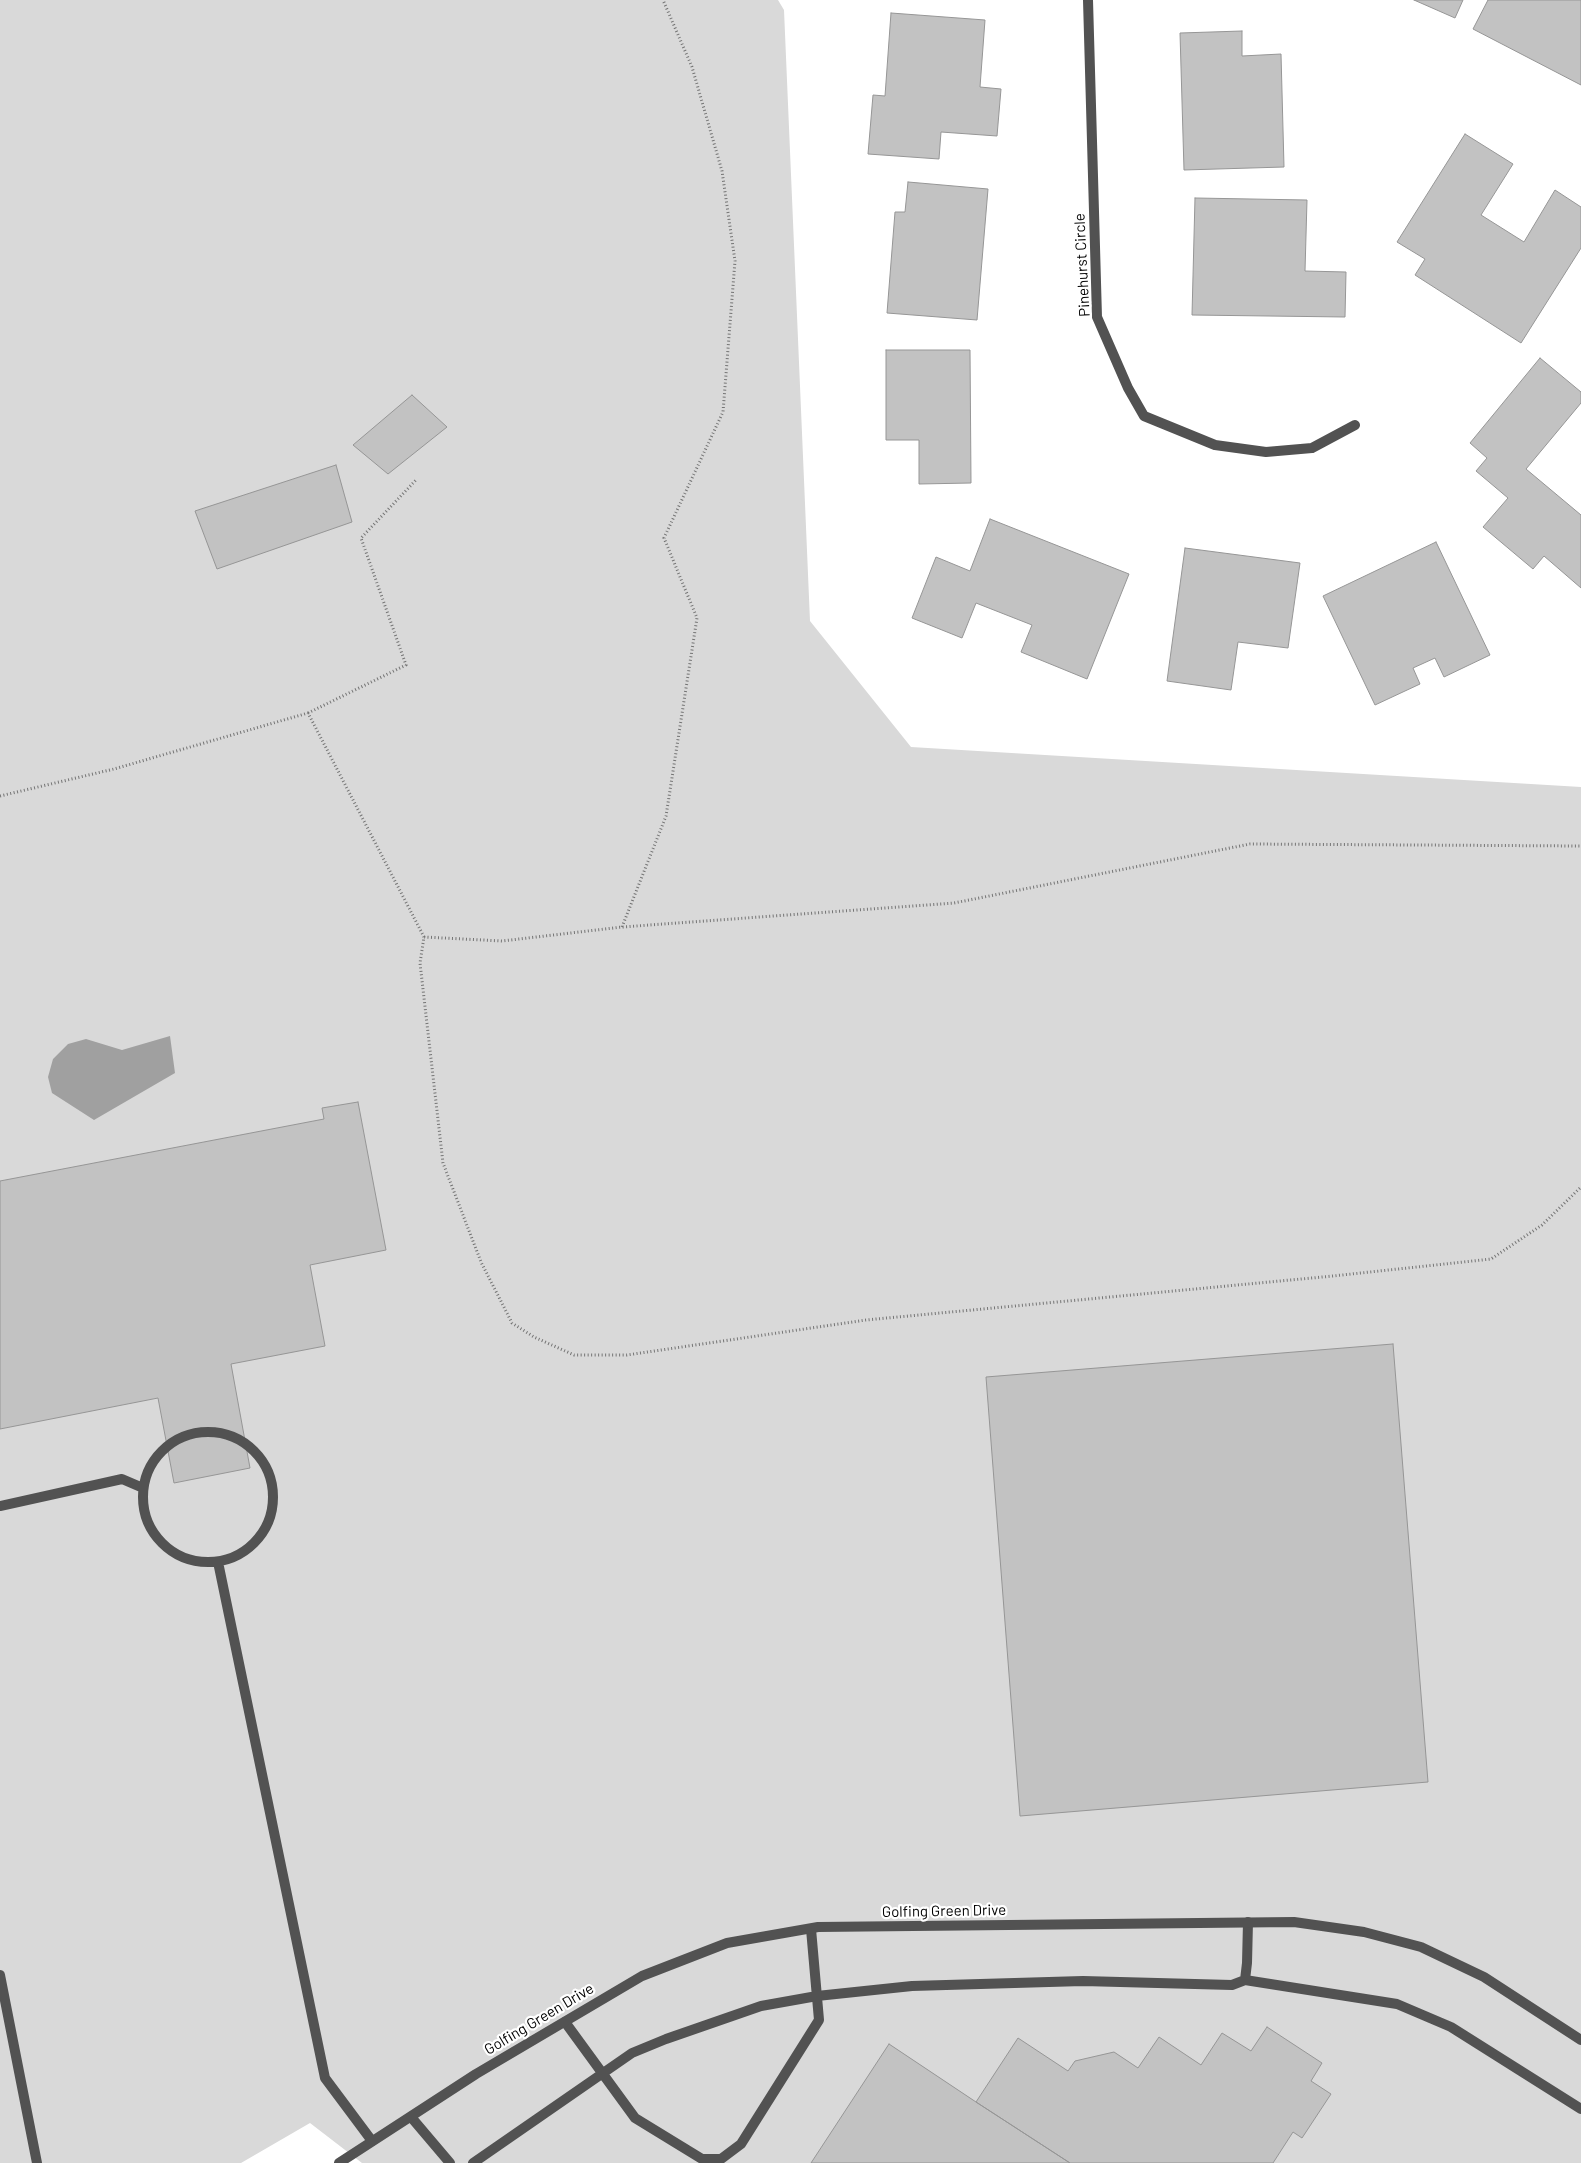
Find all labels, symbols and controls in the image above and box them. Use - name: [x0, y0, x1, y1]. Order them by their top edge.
- street label: Pinehurst Circle: [1070, 213, 1094, 317]
- street label: Golfing Green Drive: [882, 1901, 1006, 1921]
- street label: Golfing Green Drive: [481, 1979, 597, 2059]

